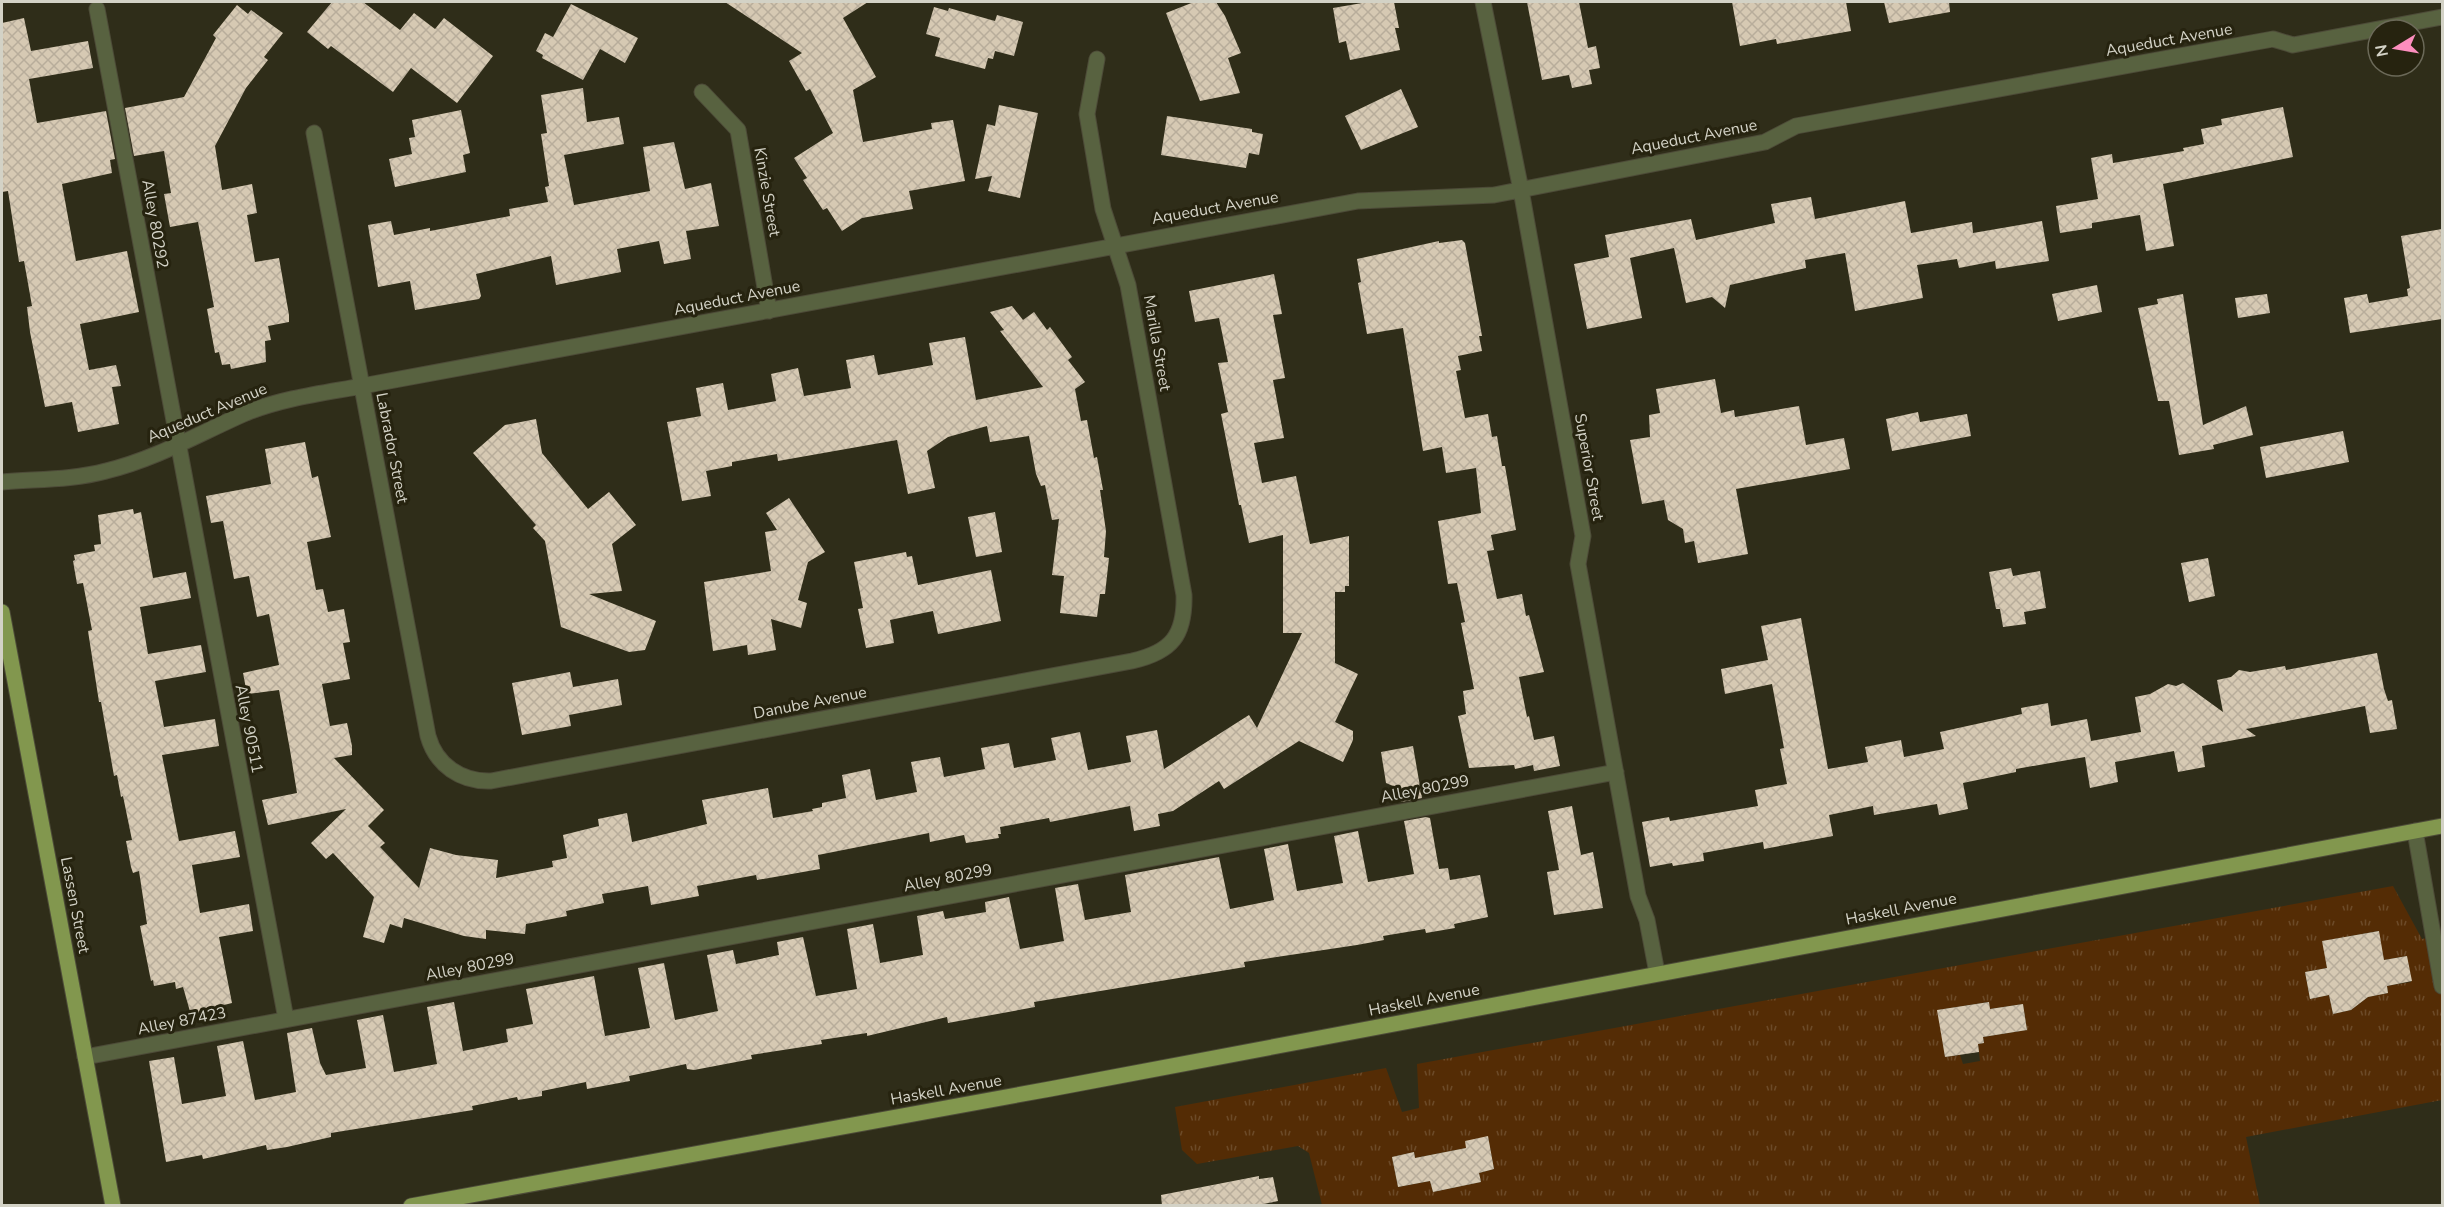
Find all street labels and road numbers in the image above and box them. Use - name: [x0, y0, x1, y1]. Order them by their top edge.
- street label: Aqueduct Avenue: [2104, 18, 2234, 62]
- street label: Aqueduct Avenue: [1629, 114, 1759, 160]
- street label: Kinzie Street: [748, 146, 786, 239]
- street label: Alley 80292: [136, 178, 174, 270]
- street label: Aqueduct Avenue: [1150, 186, 1280, 230]
- street label: Aqueduct Avenue: [672, 275, 802, 321]
- street label: Marilla Street: [1138, 293, 1176, 393]
- street label: Aqueduct Avenue: [144, 378, 270, 448]
- street label: Labrador Street: [370, 391, 414, 506]
- street label: Superior Street: [1569, 412, 1609, 523]
- street label: Danube Avenue: [752, 681, 868, 725]
- street label: Alley 90511: [230, 683, 268, 775]
- street label: Alley 80299: [1379, 770, 1471, 808]
- street label: Lassen Street: [55, 855, 95, 956]
- street label: Alley 80299: [902, 859, 994, 897]
- street label: Haskell Avenue: [1844, 887, 1958, 931]
- street label: Alley 80299: [424, 948, 516, 986]
- street label: Haskell Avenue: [1367, 978, 1481, 1022]
- street label: Alley 87423: [136, 1002, 228, 1040]
- street label: Haskell Avenue: [889, 1069, 1003, 1111]

